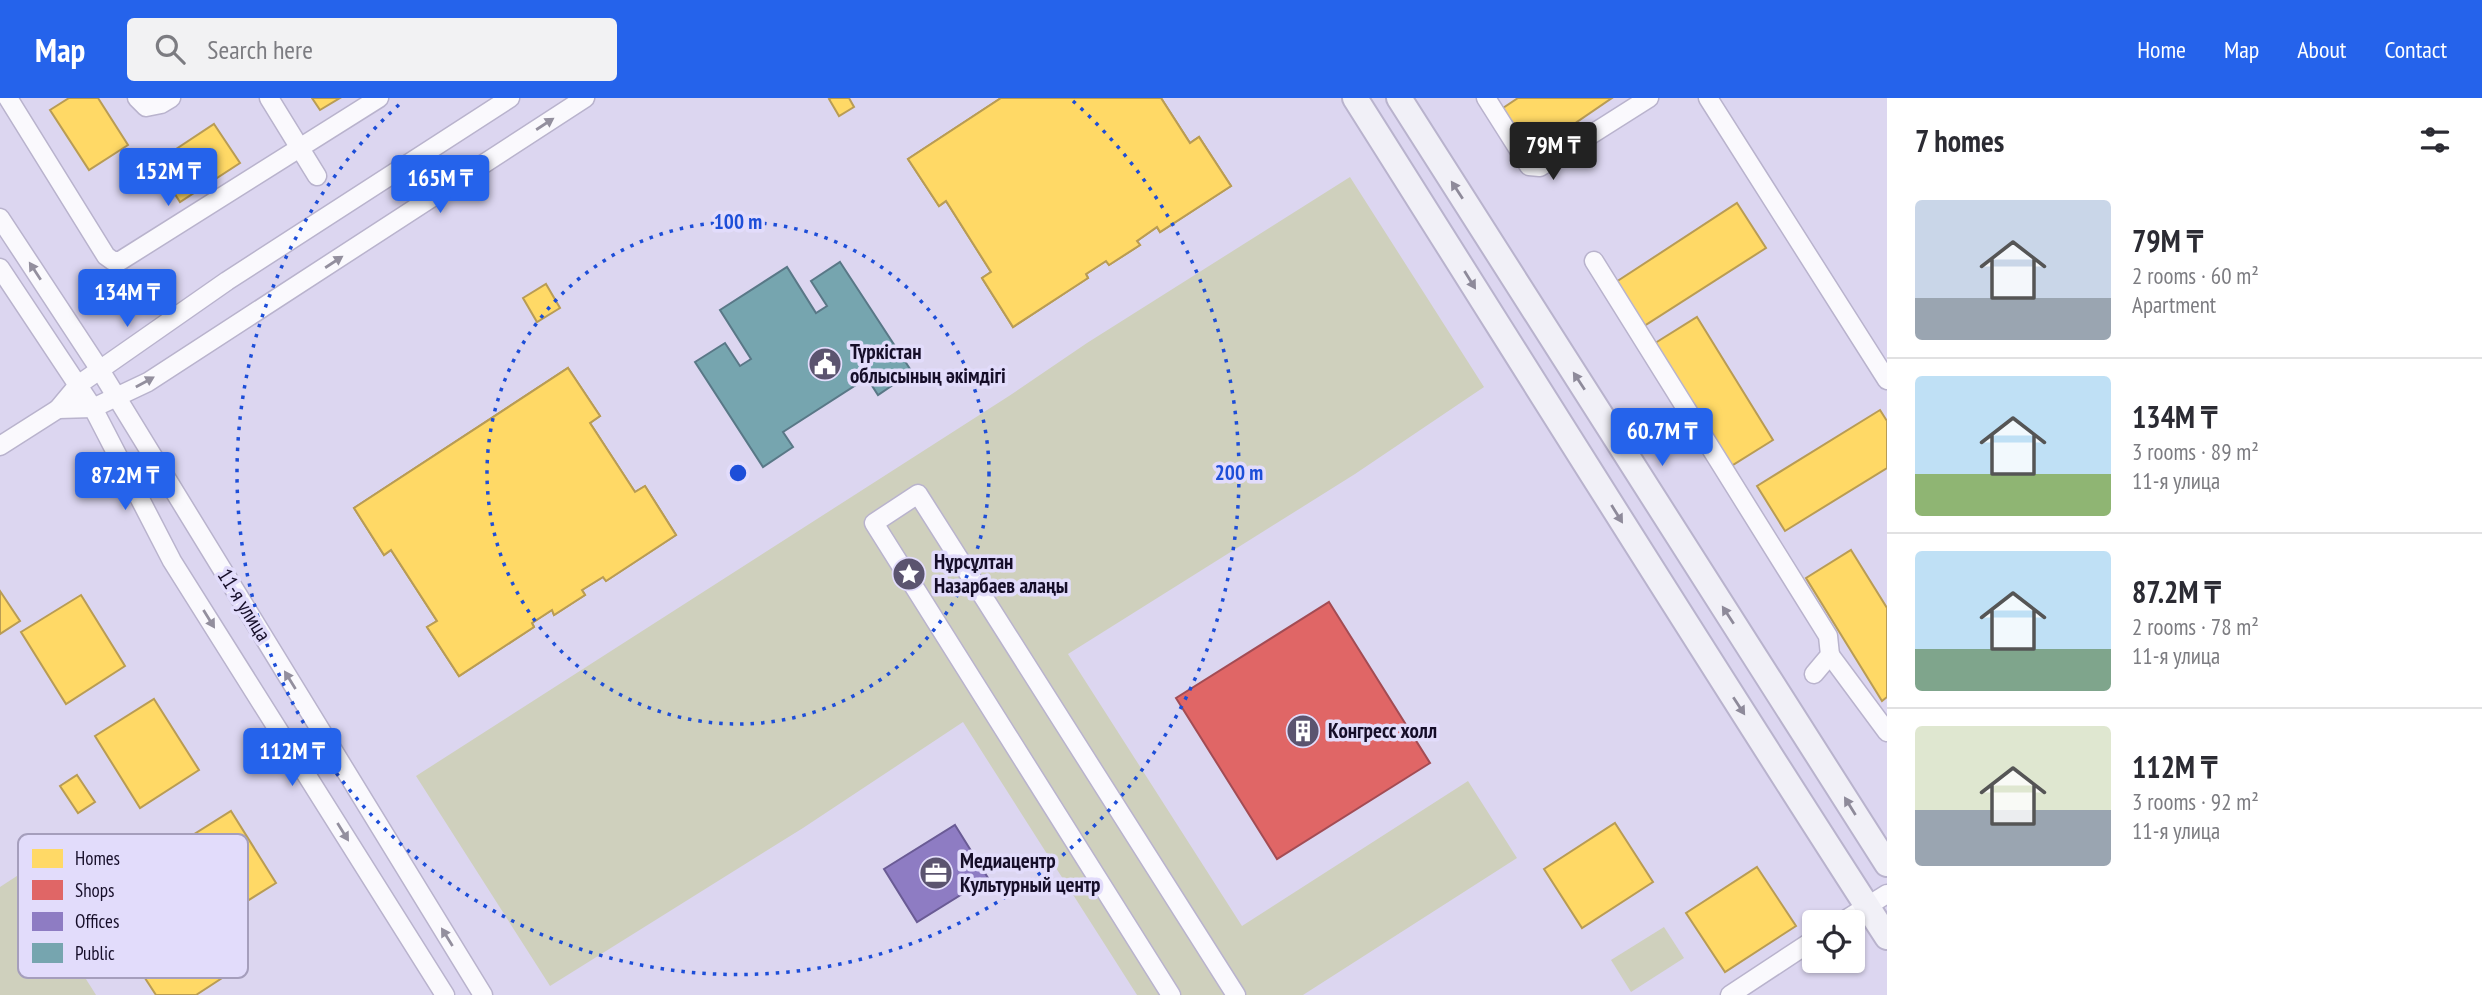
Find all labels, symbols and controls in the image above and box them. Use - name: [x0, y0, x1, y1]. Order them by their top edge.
- search box: [127, 18, 617, 81]
- text: Map: [35, 28, 85, 71]
- icon: search: [151, 30, 189, 68]
- text: Search here: [207, 33, 313, 66]
- text: Home: [2137, 34, 2186, 65]
- text: Map: [2224, 34, 2259, 65]
- text: About: [2297, 34, 2346, 65]
- text: Contact: [2384, 34, 2447, 65]
- one-way arrow: [536, 117, 554, 131]
- text: 7 homes: [1915, 121, 2004, 160]
- icon: filters: [2416, 121, 2454, 159]
- pin: 79M ₸: [1504, 122, 1602, 182]
- text: 79M ₸: [1526, 130, 1580, 159]
- pin: 152M ₸: [111, 148, 225, 208]
- text: 152M ₸: [135, 156, 201, 185]
- pin: 165M ₸: [383, 156, 497, 215]
- text: 165M ₸: [407, 163, 473, 192]
- one-way arrow: [1451, 180, 1464, 199]
- text: 100 m: [714, 208, 762, 235]
- text: 79M ₸: [2132, 221, 2203, 260]
- icon: home: [1971, 228, 2055, 312]
- one-way arrow: [324, 255, 344, 268]
- text: 2 rooms · 60 m²: [2132, 261, 2259, 290]
- one-way arrow: [28, 262, 42, 280]
- pin: 134M ₸: [70, 270, 184, 329]
- one-way arrow: [1464, 270, 1477, 289]
- text: 134M ₸: [94, 277, 160, 306]
- text: Apartment: [2132, 290, 2216, 319]
- place label: Түркістан облысының әкімдігі: [850, 338, 1006, 389]
- public building icon: Түркістан облысының әкімдігі: [806, 345, 844, 383]
- one-way arrow: [1573, 372, 1586, 391]
- one-way arrow: [135, 376, 155, 388]
- text: 134M ₸: [2132, 397, 2217, 436]
- icon: home: [1971, 404, 2055, 488]
- pin: 60.7M ₸: [1597, 408, 1727, 468]
- text: 60.7M ₸: [1627, 416, 1697, 445]
- text: 3 rooms · 89 m²: [2132, 437, 2259, 466]
- pin: 87.2M ₸: [60, 452, 190, 512]
- text: 200 m: [1215, 459, 1263, 486]
- text: 87.2M ₸: [91, 460, 159, 489]
- centre of rings: [726, 461, 750, 485]
- text: 11-я улица: [2132, 466, 2220, 495]
- one-way arrow: [1611, 504, 1624, 524]
- place label: Нұрсұлтан Назарбаев алаңы: [934, 548, 1068, 599]
- place icon: Нұрсұлтан Назарбаев алаңы: [890, 555, 928, 593]
- street label: 11-я улица: [212, 563, 277, 646]
- text: 87.2M ₸: [2132, 572, 2221, 611]
- icon: home: [1971, 579, 2055, 663]
- one-way arrow: [1721, 605, 1734, 624]
- one-way arrow: [202, 610, 215, 629]
- text: 2 rooms · 78 m²: [2132, 612, 2259, 641]
- text: 11-я улица: [2132, 641, 2220, 670]
- one-way arrow: [283, 671, 296, 690]
- one-way arrow: [1733, 696, 1746, 716]
- building icon: Конгресс холл: [1284, 712, 1322, 750]
- place label: Конгресс холл: [1328, 717, 1437, 744]
- pin: 112M ₸: [235, 728, 349, 788]
- text: 112M ₸: [259, 736, 325, 765]
- text: 112M ₸: [2132, 747, 2217, 786]
- icon: home: [1971, 754, 2055, 838]
- text: 3 rooms · 92 m²: [2132, 787, 2259, 816]
- one-way arrow: [1844, 797, 1857, 816]
- text: 11-я улица: [2132, 816, 2220, 845]
- one-way arrow: [336, 823, 349, 842]
- legend: [18, 834, 248, 978]
- text: Homes: [75, 846, 120, 870]
- place label: Медиацентр Культурный центр: [960, 847, 1100, 898]
- office icon: Медиацентр Культурный центр: [917, 854, 955, 892]
- text: Shops: [75, 878, 114, 902]
- text: Offices: [75, 909, 119, 933]
- map controls: [1802, 910, 1865, 973]
- button: locate: [1802, 910, 1865, 973]
- one-way arrow: [441, 927, 454, 946]
- text: Public: [75, 941, 115, 965]

